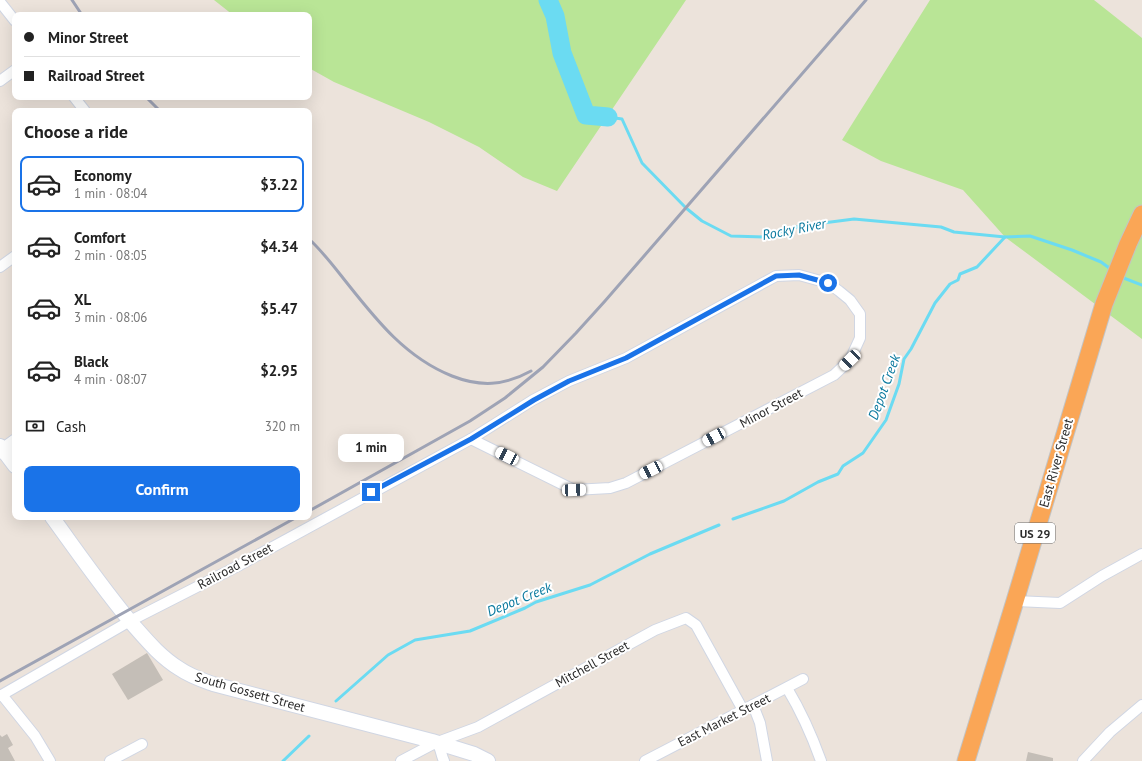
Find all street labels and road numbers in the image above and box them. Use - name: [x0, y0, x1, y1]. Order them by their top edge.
- street label: Minor Street: [737, 384, 806, 432]
- street label: East River Street: [1035, 416, 1077, 509]
- road number: US 29: [1015, 523, 1055, 543]
- street label: Railroad Street: [194, 539, 276, 593]
- street label: Mitchell Street: [552, 636, 632, 691]
- street label: South Gossett Street: [193, 668, 308, 716]
- street label: East Market Street: [675, 689, 774, 751]

